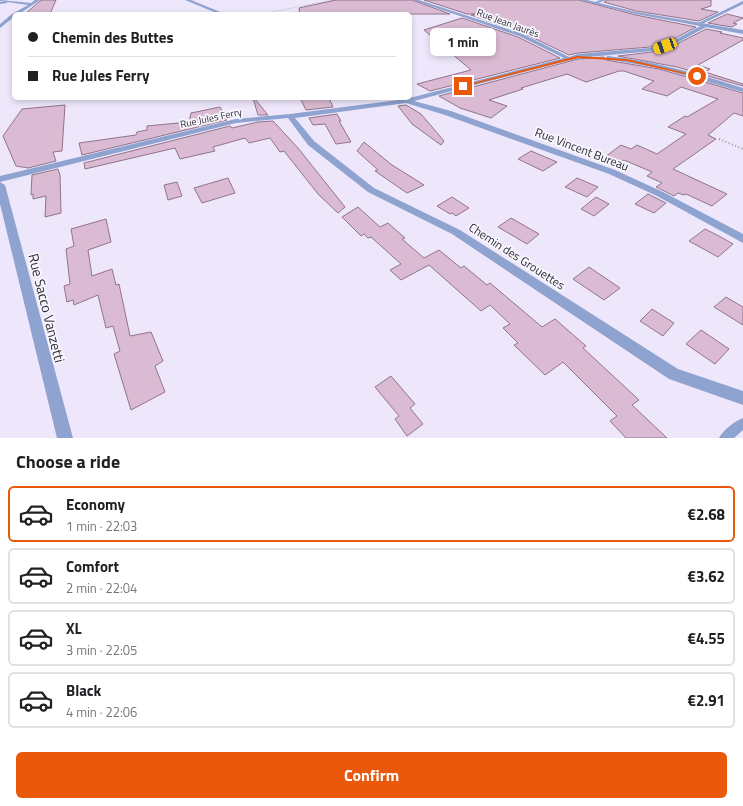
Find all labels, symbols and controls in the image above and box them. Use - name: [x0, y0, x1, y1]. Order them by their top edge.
- street label: Rue Jean Jaurès: [475, 5, 542, 41]
- text: Chemin des Buttes: [52, 26, 174, 49]
- callout: 1 min: [430, 28, 496, 56]
- text: 1 min: [447, 32, 479, 52]
- car: [652, 36, 678, 56]
- text: Rue Jules Ferry: [52, 64, 149, 87]
- route start: [688, 67, 706, 85]
- route end: [454, 77, 472, 95]
- street label: Rue Jules Ferry: [179, 104, 244, 132]
- street label: Rue Vincent Bureau: [532, 122, 632, 176]
- street label: Chemin des Grouettes: [465, 218, 569, 295]
- street label: Rue Sacco Vanzetti: [23, 251, 71, 365]
- text: Choose a ride: [16, 448, 120, 475]
- text: Economy: [66, 493, 125, 516]
- icon: car: [18, 496, 54, 532]
- text: €2.68: [688, 503, 725, 526]
- text: 1 min · 22:03: [66, 516, 137, 536]
- text: Comfort: [66, 555, 119, 578]
- icon: car: [18, 558, 54, 594]
- text: €3.62: [688, 565, 725, 588]
- text: 2 min · 22:04: [66, 578, 137, 598]
- text: XL: [66, 617, 82, 640]
- icon: car: [18, 620, 54, 656]
- text: €4.55: [688, 627, 725, 650]
- text: 3 min · 22:05: [66, 640, 137, 660]
- text: Black: [66, 679, 101, 702]
- icon: car: [18, 682, 54, 718]
- text: €2.91: [688, 689, 725, 712]
- text: 4 min · 22:06: [66, 702, 137, 722]
- button: Confirm: [16, 752, 727, 798]

